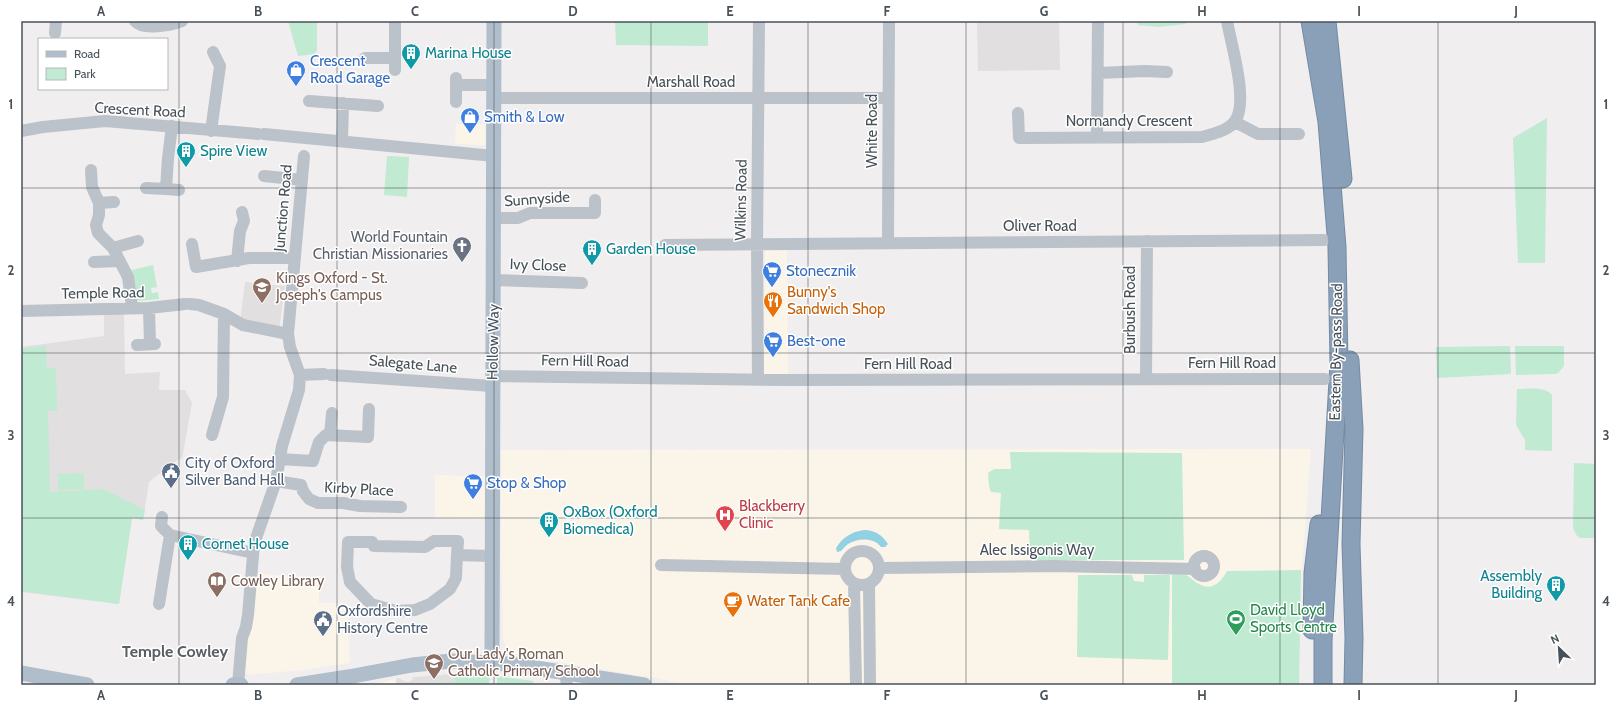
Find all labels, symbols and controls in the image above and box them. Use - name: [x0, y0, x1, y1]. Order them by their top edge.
- text: A: [97, 3, 106, 19]
- text: B: [254, 3, 262, 19]
- text: C: [411, 3, 419, 19]
- text: D: [568, 3, 578, 19]
- text: E: [726, 3, 734, 19]
- text: F: [884, 3, 891, 19]
- text: G: [1040, 3, 1049, 19]
- text: H: [1197, 3, 1207, 19]
- text: I: [1357, 3, 1361, 19]
- text: J: [1513, 3, 1518, 19]
- legend: [38, 38, 168, 90]
- building icon: Marina House: [400, 42, 422, 70]
- place label: Marina House: [425, 44, 512, 62]
- text: Road: [74, 46, 100, 61]
- place label: Crescent Road Garage: [310, 52, 390, 87]
- shop icon: Crescent Road Garage: [285, 59, 307, 87]
- text: Park: [74, 66, 96, 81]
- street label: Marshall Road: [647, 73, 735, 91]
- street label: White Road: [863, 94, 881, 168]
- text: 1: [9, 96, 13, 112]
- text: 1: [1604, 96, 1608, 112]
- street label: Crescent Road: [94, 99, 186, 121]
- shop icon: Smith & Low: [459, 106, 481, 134]
- place label: Smith & Low: [484, 108, 565, 126]
- street label: Normandy Crescent: [1066, 112, 1192, 130]
- building icon: Spire View: [175, 140, 197, 168]
- place label: Spire View: [200, 142, 267, 160]
- street label: Wilkins Road: [731, 159, 751, 241]
- street label: Junction Road: [270, 164, 296, 253]
- street label: Sunnyside: [503, 188, 571, 210]
- street label: Oliver Road: [1003, 217, 1077, 235]
- place label: World Fountain Christian Missionaries: [313, 228, 448, 263]
- church icon: World Fountain Christian Missionaries: [451, 235, 473, 263]
- building icon: Garden House: [581, 238, 603, 266]
- place label: Garden House: [606, 240, 696, 258]
- street label: Ivy Close: [509, 255, 567, 275]
- supermarket icon: Stonecznik: [761, 260, 783, 288]
- text: 2: [8, 262, 15, 278]
- place label: Stonecznik: [786, 262, 856, 280]
- text: 2: [1603, 262, 1610, 278]
- street label: Burbush Road: [1121, 266, 1139, 354]
- place label: Kings Oxford - St. Joseph's Campus: [275, 269, 388, 304]
- school or university icon: Kings Oxford - St. Joseph's Campus: [251, 276, 273, 304]
- street label: Temple Road: [61, 283, 145, 303]
- place label: Bunny's Sandwich Shop: [787, 283, 885, 318]
- street label: Eastern By-pass Road: [1326, 283, 1346, 421]
- restaurant icon: Bunny's Sandwich Shop: [762, 290, 784, 318]
- street label: Hollow Way: [483, 303, 503, 380]
- supermarket icon: Best-one: [762, 330, 784, 358]
- place label: Best-one: [787, 332, 846, 350]
- street label: Salegate Lane: [368, 351, 458, 377]
- street label: Fern Hill Road: [541, 351, 629, 371]
- street label: Fern Hill Road: [1188, 354, 1276, 372]
- street label: Fern Hill Road: [864, 355, 952, 373]
- text: 3: [7, 427, 15, 443]
- text: 3: [1602, 427, 1610, 443]
- place label: City of Oxford Silver Band Hall: [185, 454, 285, 489]
- public building icon: City of Oxford Silver Band Hall: [160, 461, 182, 489]
- supermarket icon: Stop & Shop: [462, 472, 484, 500]
- place label: Stop & Shop: [487, 474, 566, 492]
- street label: Kirby Place: [324, 478, 394, 500]
- place label: Blackberry Clinic: [739, 497, 806, 532]
- place label: OxBox (Oxford Biomedica): [563, 503, 657, 538]
- hospital icon: Blackberry Clinic: [714, 504, 736, 532]
- building icon: OxBox (Oxford Biomedica): [538, 510, 560, 538]
- building icon: Cornet House: [177, 533, 199, 561]
- place label: Cornet House: [202, 535, 289, 553]
- street label: Alec Issigonis Way: [980, 541, 1095, 559]
- place label: Assembly Building: [1480, 567, 1543, 602]
- library icon: Cowley Library: [206, 570, 228, 598]
- place label: Cowley Library: [231, 572, 325, 590]
- building icon: Assembly Building: [1545, 574, 1567, 602]
- cafe icon: Water Tank Cafe: [722, 590, 744, 618]
- place label: Water Tank Cafe: [747, 592, 850, 610]
- text: 4: [7, 593, 15, 609]
- text: 4: [1602, 593, 1610, 609]
- place label: David Lloyd Sports Centre: [1250, 601, 1337, 636]
- place label: Oxfordshire History Centre: [337, 602, 428, 637]
- sports icon: David Lloyd Sports Centre: [1225, 608, 1247, 636]
- public building icon: Oxfordshire History Centre: [312, 609, 334, 637]
- north arrow: [1539, 628, 1579, 668]
- text: N: [1548, 631, 1561, 647]
- district label: Temple Cowley: [122, 642, 228, 661]
- place label: Our Lady's Roman Catholic Primary School: [448, 645, 599, 680]
- school or university icon: Our Lady's Roman Catholic Primary School: [423, 652, 445, 680]
- text: A: [97, 687, 106, 703]
- text: B: [254, 687, 262, 703]
- text: C: [411, 687, 419, 703]
- text: D: [568, 687, 578, 703]
- text: E: [726, 687, 734, 703]
- text: F: [884, 687, 891, 703]
- text: G: [1040, 687, 1049, 703]
- text: H: [1197, 687, 1207, 703]
- text: I: [1357, 687, 1361, 703]
- text: J: [1513, 687, 1518, 703]

